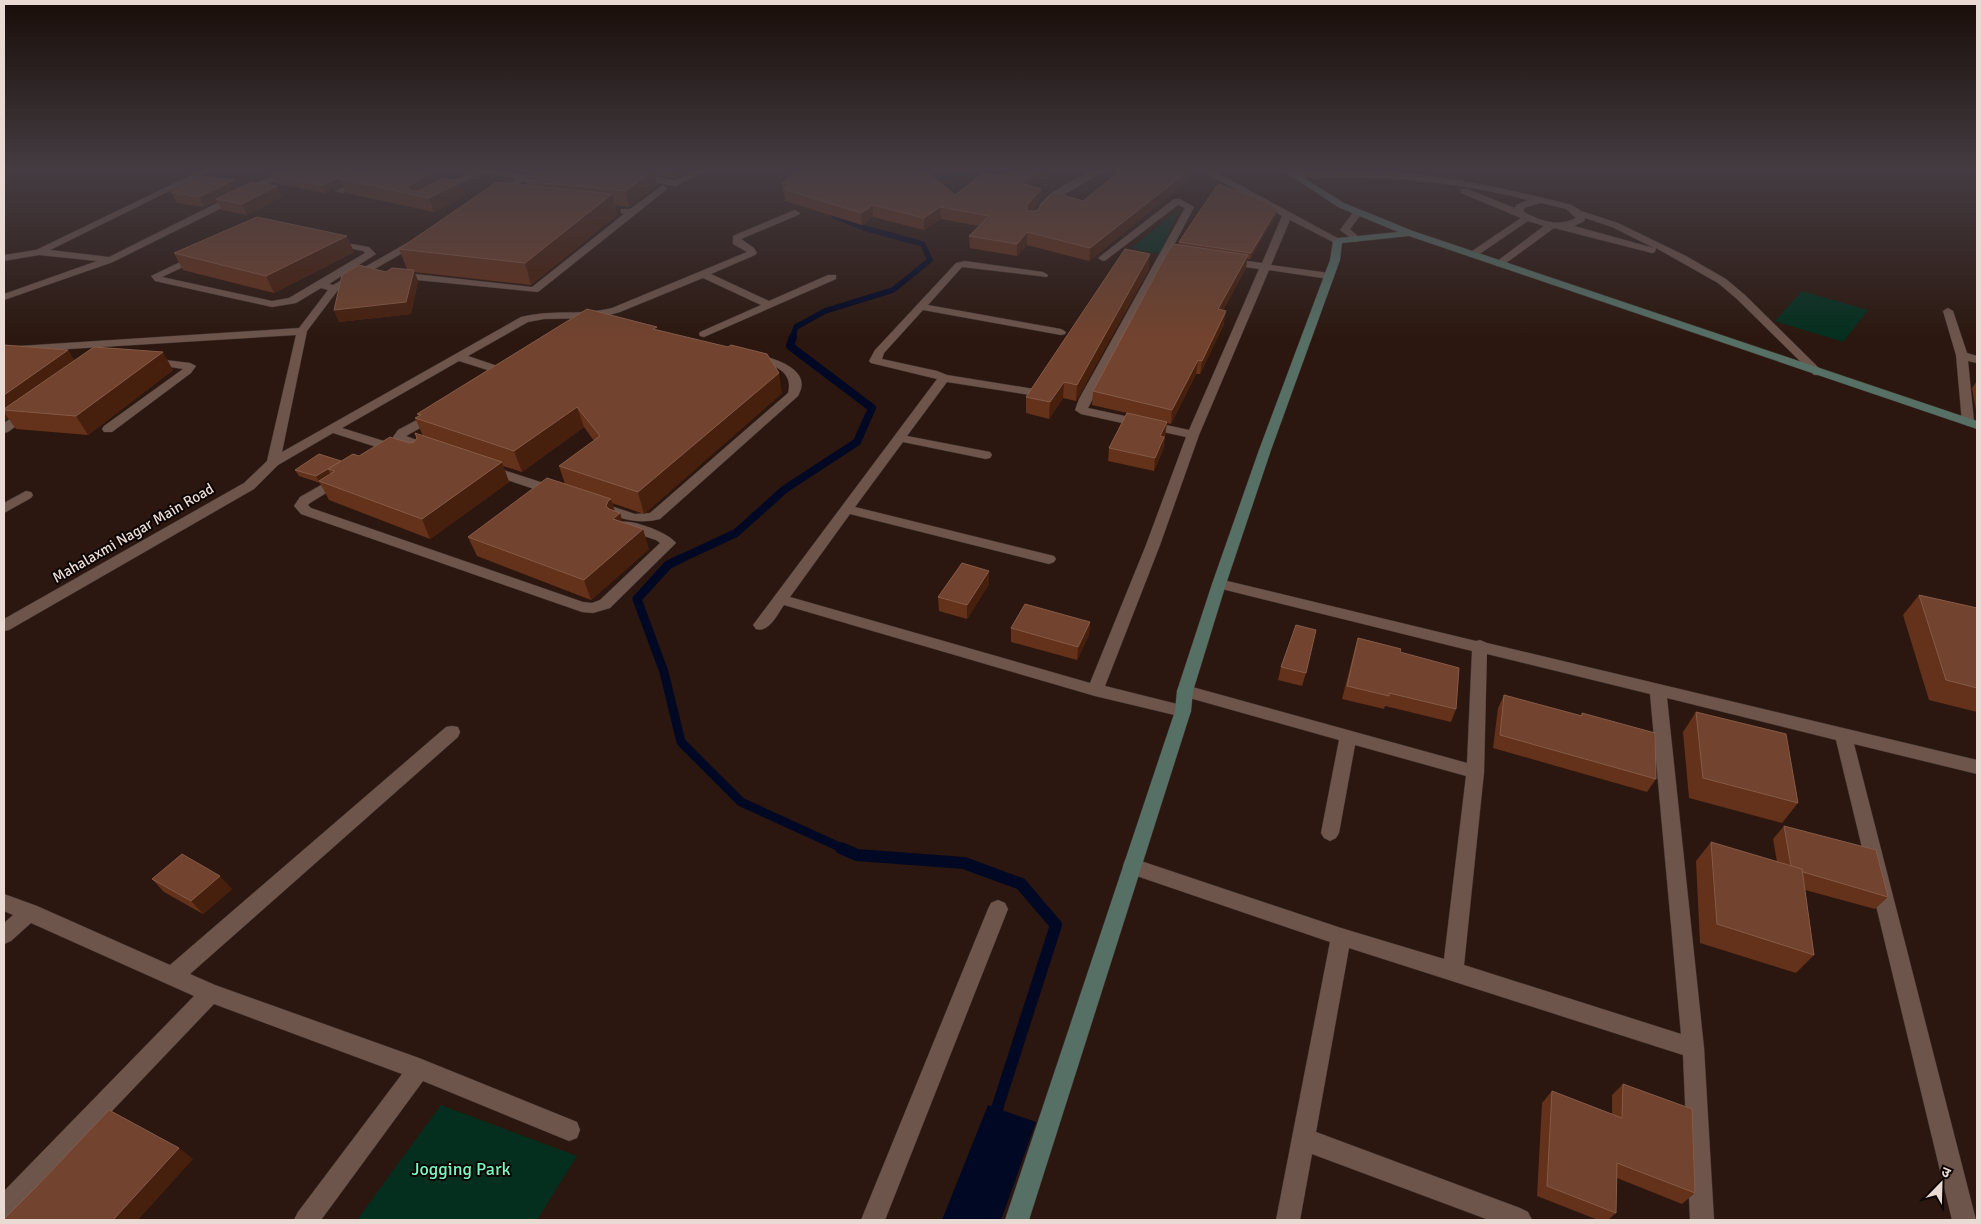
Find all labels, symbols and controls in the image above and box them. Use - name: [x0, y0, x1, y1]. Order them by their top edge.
- street label: Mahalaxmi Nagar Main Road: [49, 479, 217, 587]
- park label: Jogging Park: [411, 1158, 511, 1180]
- north arrow: [1916, 1159, 1966, 1209]
- text: उ: [1939, 1163, 1954, 1182]

